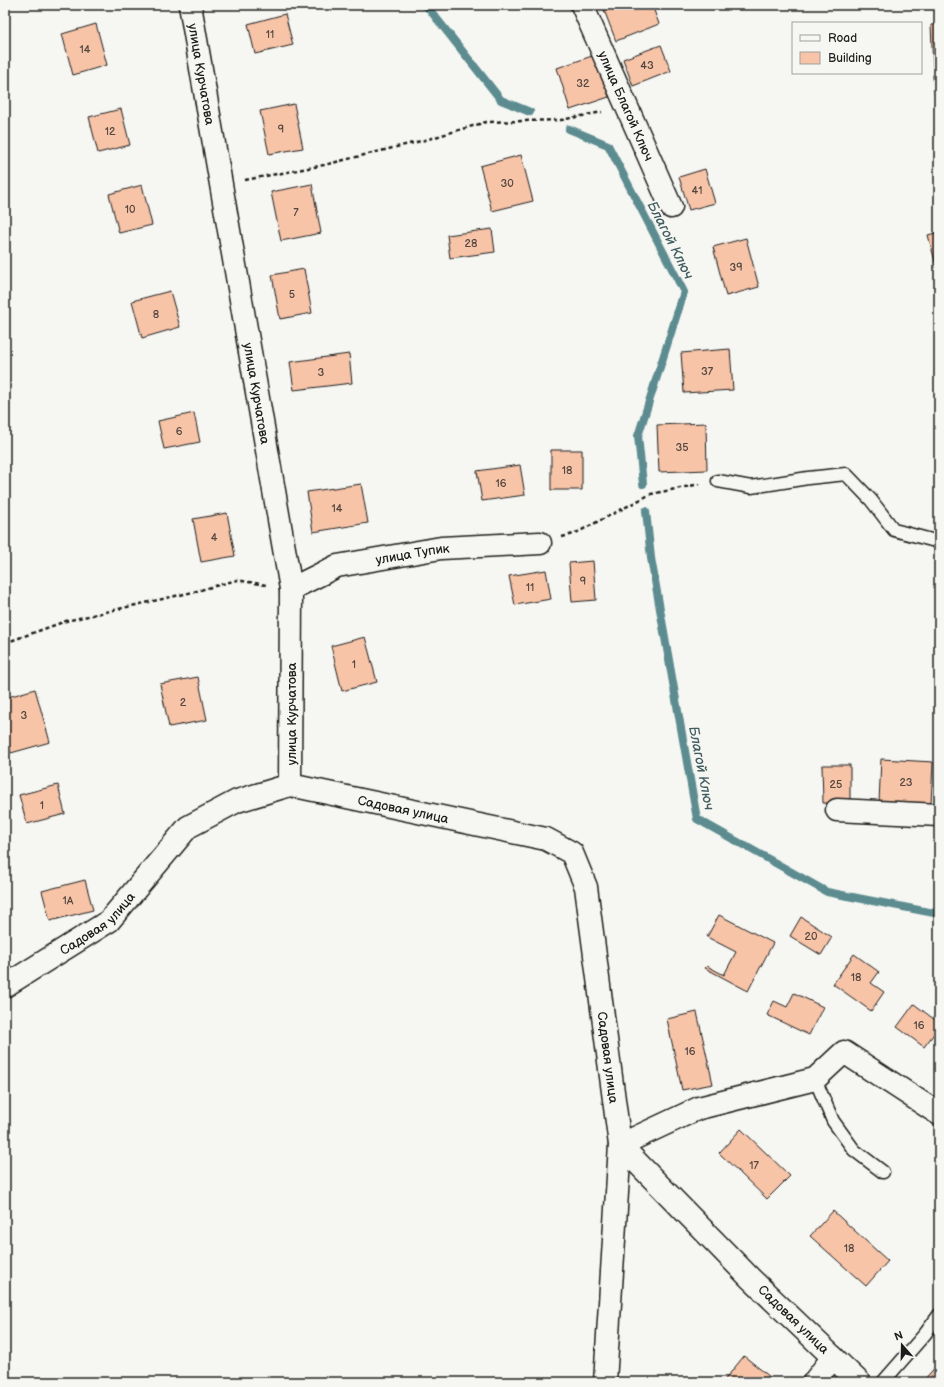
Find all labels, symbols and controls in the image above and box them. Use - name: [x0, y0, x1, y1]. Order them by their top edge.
- street label: улица Курчатова: [184, 22, 218, 126]
- legend: [792, 22, 922, 74]
- house number: 11: [266, 28, 274, 41]
- text: Road: [828, 31, 857, 46]
- house number: 14: [80, 43, 91, 56]
- street label: улица Благой Ключ: [594, 49, 657, 163]
- text: Building: [828, 51, 872, 66]
- house number: 43: [640, 59, 654, 72]
- house number: 32: [576, 77, 590, 90]
- house number: 9: [278, 123, 284, 136]
- house number: 12: [105, 125, 116, 138]
- house number: 30: [500, 177, 514, 190]
- house number: 41: [692, 184, 702, 197]
- water label: Благой Ключ: [644, 198, 697, 282]
- house number: 10: [125, 203, 136, 216]
- house number: 7: [293, 206, 299, 219]
- house number: 28: [465, 237, 477, 250]
- house number: 39: [729, 261, 743, 274]
- house number: 5: [289, 288, 295, 301]
- house number: 8: [153, 308, 159, 321]
- street label: улица Курчатова: [240, 341, 273, 446]
- house number: 37: [701, 365, 714, 378]
- house number: 3: [318, 366, 325, 379]
- house number: 6: [176, 425, 183, 438]
- house number: 35: [675, 441, 689, 454]
- house number: 18: [562, 464, 572, 477]
- house number: 16: [496, 477, 507, 490]
- house number: 14: [332, 502, 343, 515]
- house number: 4: [211, 531, 218, 544]
- street label: улица Тупик: [374, 541, 450, 568]
- house number: 9: [580, 575, 586, 588]
- house number: 11: [526, 581, 534, 594]
- house number: 1: [352, 658, 356, 671]
- street label: улица Курчатова: [284, 662, 300, 765]
- house number: 2: [180, 696, 187, 709]
- house number: 3: [21, 709, 28, 722]
- water label: Благой Ключ: [685, 725, 718, 812]
- house number: 23: [899, 776, 913, 789]
- house number: 25: [830, 778, 842, 791]
- street label: Садовая улица: [356, 792, 450, 827]
- house number: 1: [40, 799, 44, 812]
- street label: Садовая улица: [57, 889, 139, 959]
- house number: 1А: [63, 894, 74, 907]
- house number: 20: [805, 930, 818, 943]
- house number: 18: [851, 971, 861, 984]
- street label: Садовая улица: [593, 1011, 621, 1105]
- house number: 16: [914, 1019, 925, 1032]
- house number: 16: [685, 1045, 696, 1058]
- house number: 17: [749, 1159, 759, 1172]
- house number: 18: [844, 1242, 854, 1255]
- street label: Садовая улица: [755, 1282, 832, 1358]
- north arrow: [882, 1325, 922, 1365]
- text: N: [893, 1329, 905, 1344]

